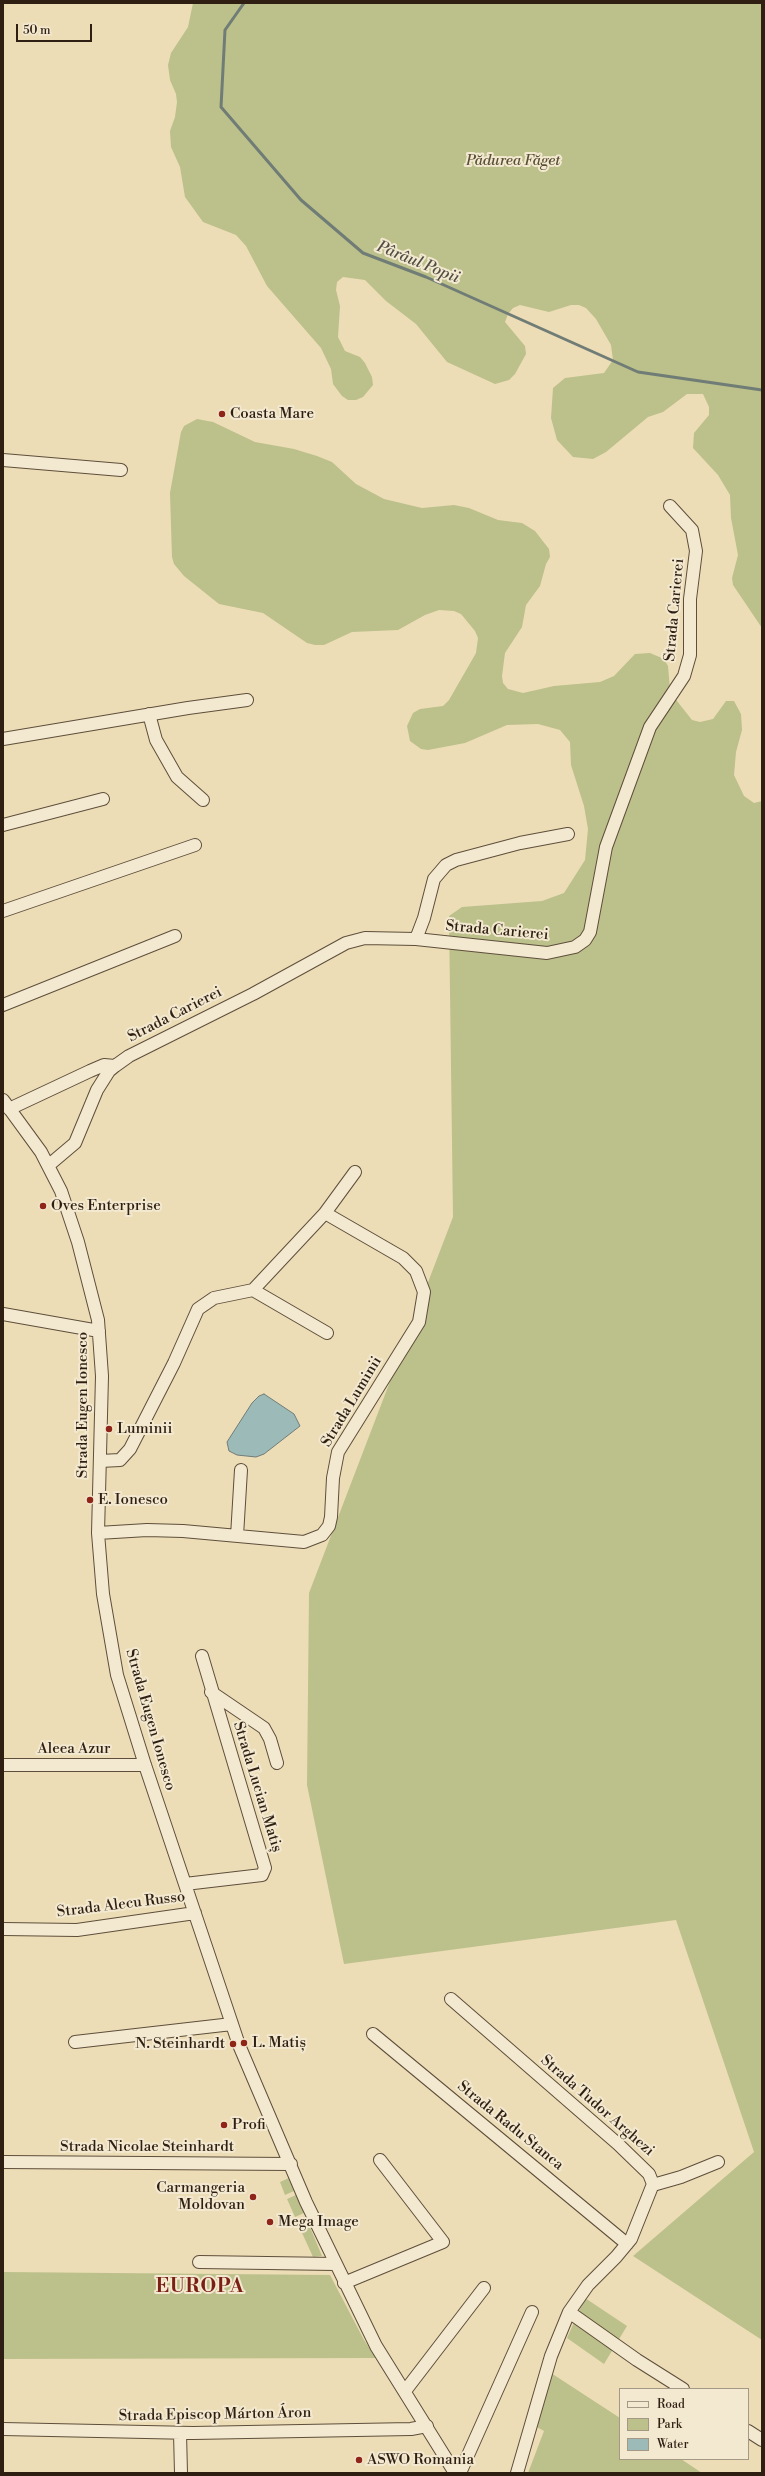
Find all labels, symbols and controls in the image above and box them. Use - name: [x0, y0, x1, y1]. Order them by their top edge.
- scale bar: [18, 16, 94, 42]
- text: 50 m: [23, 23, 51, 38]
- park label: Pădurea Făget: [466, 152, 560, 170]
- water label: Pârâul Popii: [374, 238, 462, 288]
- place label: Coasta Mare: [230, 405, 314, 423]
- marker: Coasta Mare: [217, 409, 227, 419]
- street label: Strada Carierei: [662, 558, 688, 662]
- street label: Strada Carierei: [445, 918, 549, 944]
- street label: Strada Carierei: [125, 984, 225, 1046]
- place label: Oves Enterprise: [51, 1197, 161, 1215]
- marker: Oves Enterprise: [38, 1201, 48, 1211]
- street label: Strada Eugen Ionesco: [74, 1332, 92, 1478]
- street label: Strada Luminii: [318, 1353, 386, 1451]
- place label: Luminii: [117, 1420, 172, 1438]
- marker: Luminii: [104, 1424, 114, 1434]
- place label: E. Ionesco: [98, 1491, 168, 1509]
- marker: E. Ionesco: [85, 1495, 95, 1505]
- street label: Strada Eugen Ionesco: [121, 1647, 179, 1793]
- street label: Strada Lucian Matiș: [229, 1720, 285, 1854]
- street label: Aleea Azur: [37, 1740, 111, 1758]
- street label: Strada Alecu Russo: [56, 1888, 186, 1922]
- place label: L. Matiș: [252, 2034, 306, 2052]
- place label: N. Steinhardt: [135, 2035, 225, 2053]
- marker: L. Matiș: [239, 2038, 249, 2048]
- marker: N. Steinhardt: [228, 2039, 238, 2049]
- street label: Strada Tudor Arghezi: [537, 2052, 657, 2160]
- street label: Strada Radu Stanca: [453, 2078, 567, 2174]
- place label: Profi: [232, 2116, 266, 2134]
- marker: Profi: [219, 2120, 229, 2130]
- street label: Strada Nicolae Steinhardt: [60, 2138, 234, 2156]
- place label: Carmangeria Moldovan: [156, 2179, 245, 2214]
- marker: Carmangeria Moldovan: [248, 2192, 258, 2202]
- place label: Mega Image: [278, 2213, 359, 2231]
- marker: Mega Image: [265, 2217, 275, 2227]
- district label: EUROPA: [156, 2276, 244, 2298]
- legend: [619, 2388, 749, 2460]
- text: Road: [657, 2397, 685, 2412]
- street label: Strada Episcop Márton Áron: [118, 2404, 312, 2426]
- text: Park: [657, 2417, 682, 2432]
- text: Water: [657, 2437, 689, 2452]
- place label: ASWO Romania: [367, 2451, 474, 2469]
- marker: ASWO Romania: [354, 2455, 364, 2465]

